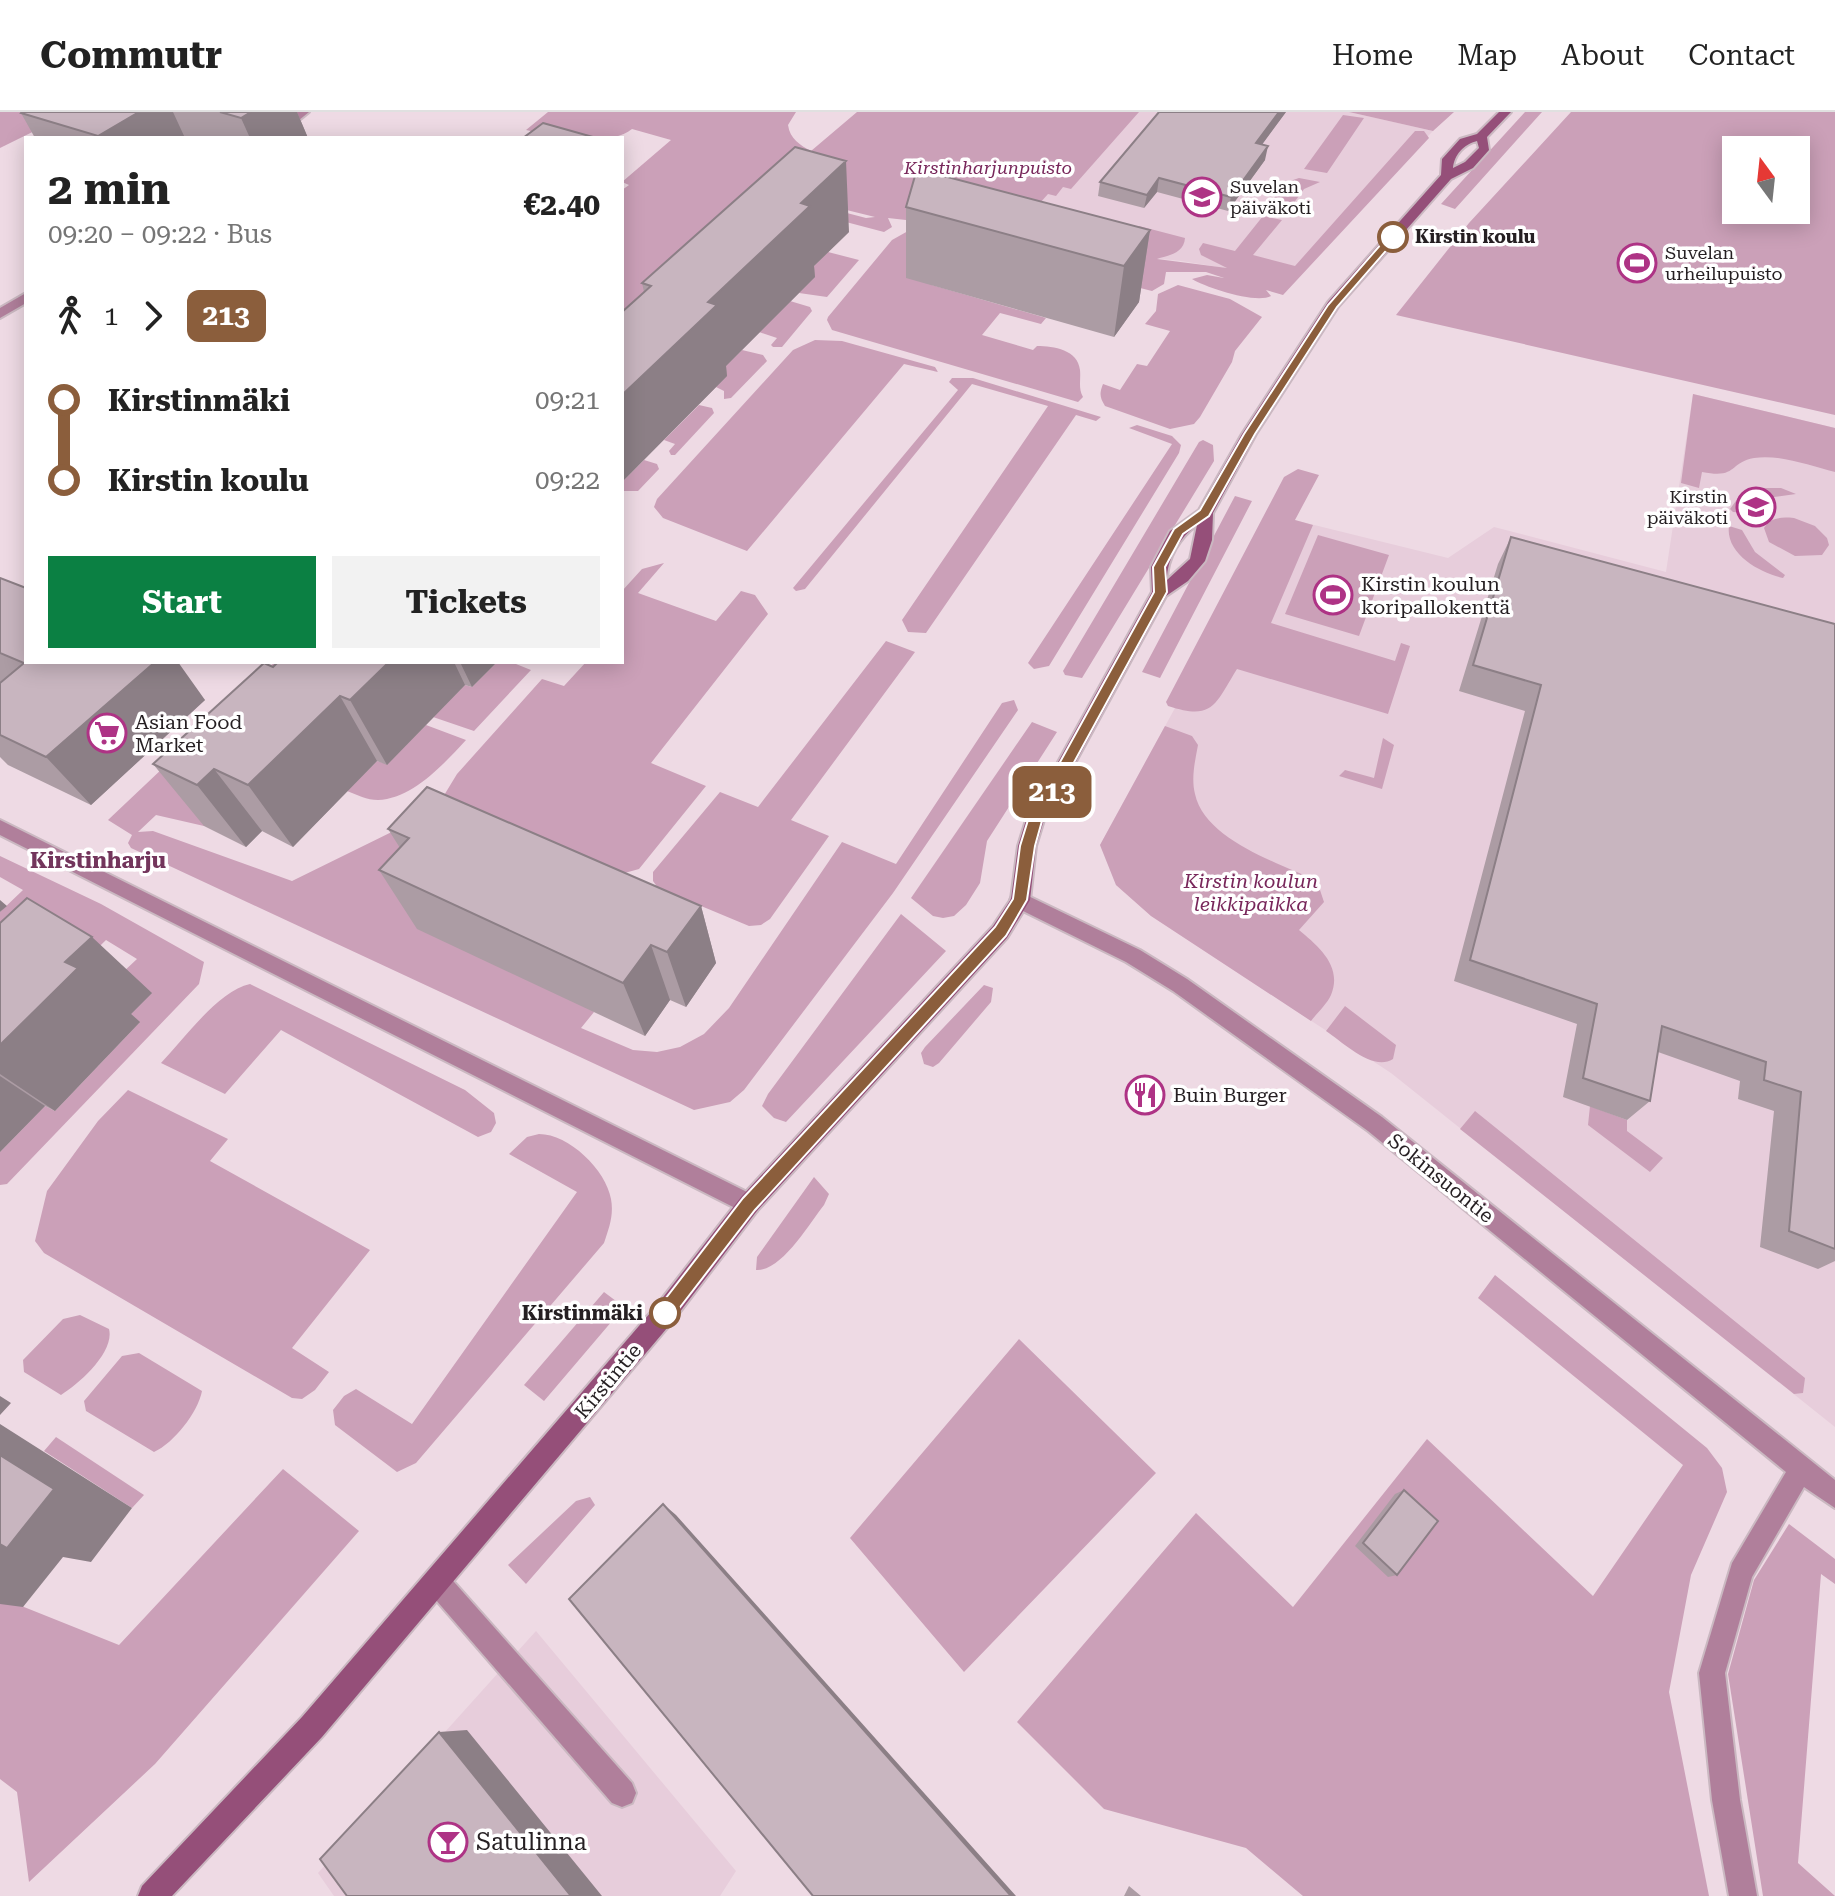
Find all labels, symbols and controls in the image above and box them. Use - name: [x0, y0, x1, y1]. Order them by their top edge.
- text: Commutr: [40, 33, 222, 77]
- text: Home: [1332, 39, 1413, 72]
- text: Map: [1457, 39, 1517, 72]
- text: About: [1561, 39, 1644, 72]
- text: Contact: [1688, 39, 1795, 72]
- north arrow: [1722, 136, 1810, 224]
- map controls: [1722, 136, 1810, 224]
- park label: Kirstinharjunpuisto: [903, 157, 1072, 178]
- text: 2 min: [48, 163, 170, 215]
- school or university icon: Suvelan päiväkoti: [1181, 176, 1223, 218]
- place label: Suvelan päiväkoti: [1230, 176, 1312, 218]
- text: €2.40: [523, 187, 600, 222]
- text: 09:20 – 09:22 · Bus: [48, 219, 272, 249]
- marker: Kirstin koulu: [1378, 222, 1408, 252]
- place label: Kirstin koulu: [1415, 226, 1536, 247]
- sports icon: Suvelan urheilupuisto: [1616, 242, 1658, 284]
- place label: Suvelan urheilupuisto: [1665, 242, 1783, 284]
- icon: walk: [48, 294, 92, 338]
- icon: forward: [131, 294, 175, 338]
- text: 213: [203, 299, 250, 332]
- text: 1: [104, 301, 119, 331]
- text: Kirstinmäki: [108, 383, 290, 418]
- text: 09:21: [535, 385, 600, 415]
- text: Kirstin koulu: [108, 463, 309, 498]
- text: 09:22: [535, 465, 600, 495]
- place label: Kirstin päiväkoti: [1647, 486, 1728, 528]
- school or university icon: Kirstin päiväkoti: [1735, 486, 1777, 528]
- button: Start: [48, 556, 316, 648]
- button: Tickets: [332, 556, 600, 648]
- place label: Kirstin koulun koripallokenttä: [1361, 572, 1510, 619]
- sports icon: Kirstin koulun koripallokenttä: [1312, 574, 1354, 616]
- place label: Asian Food Market: [135, 710, 243, 757]
- supermarket icon: Asian Food Market: [86, 712, 128, 754]
- line badge: 213: [1006, 766, 1098, 818]
- text: 213: [1028, 775, 1076, 808]
- district label: Kirstinharju: [30, 848, 166, 873]
- park label: Kirstin koulun leikkipaikka: [1183, 869, 1318, 916]
- restaurant icon: Buin Burger: [1124, 1074, 1166, 1116]
- place label: Buin Burger: [1173, 1083, 1287, 1107]
- street label: Sokinsuontie: [1383, 1128, 1499, 1228]
- marker: Kirstinmäki: [650, 1298, 680, 1328]
- place label: Kirstinmäki: [522, 1301, 643, 1325]
- street label: Kirstintie: [570, 1339, 646, 1423]
- bar icon: Satulinna: [427, 1821, 469, 1863]
- place label: Satulinna: [476, 1828, 587, 1856]

